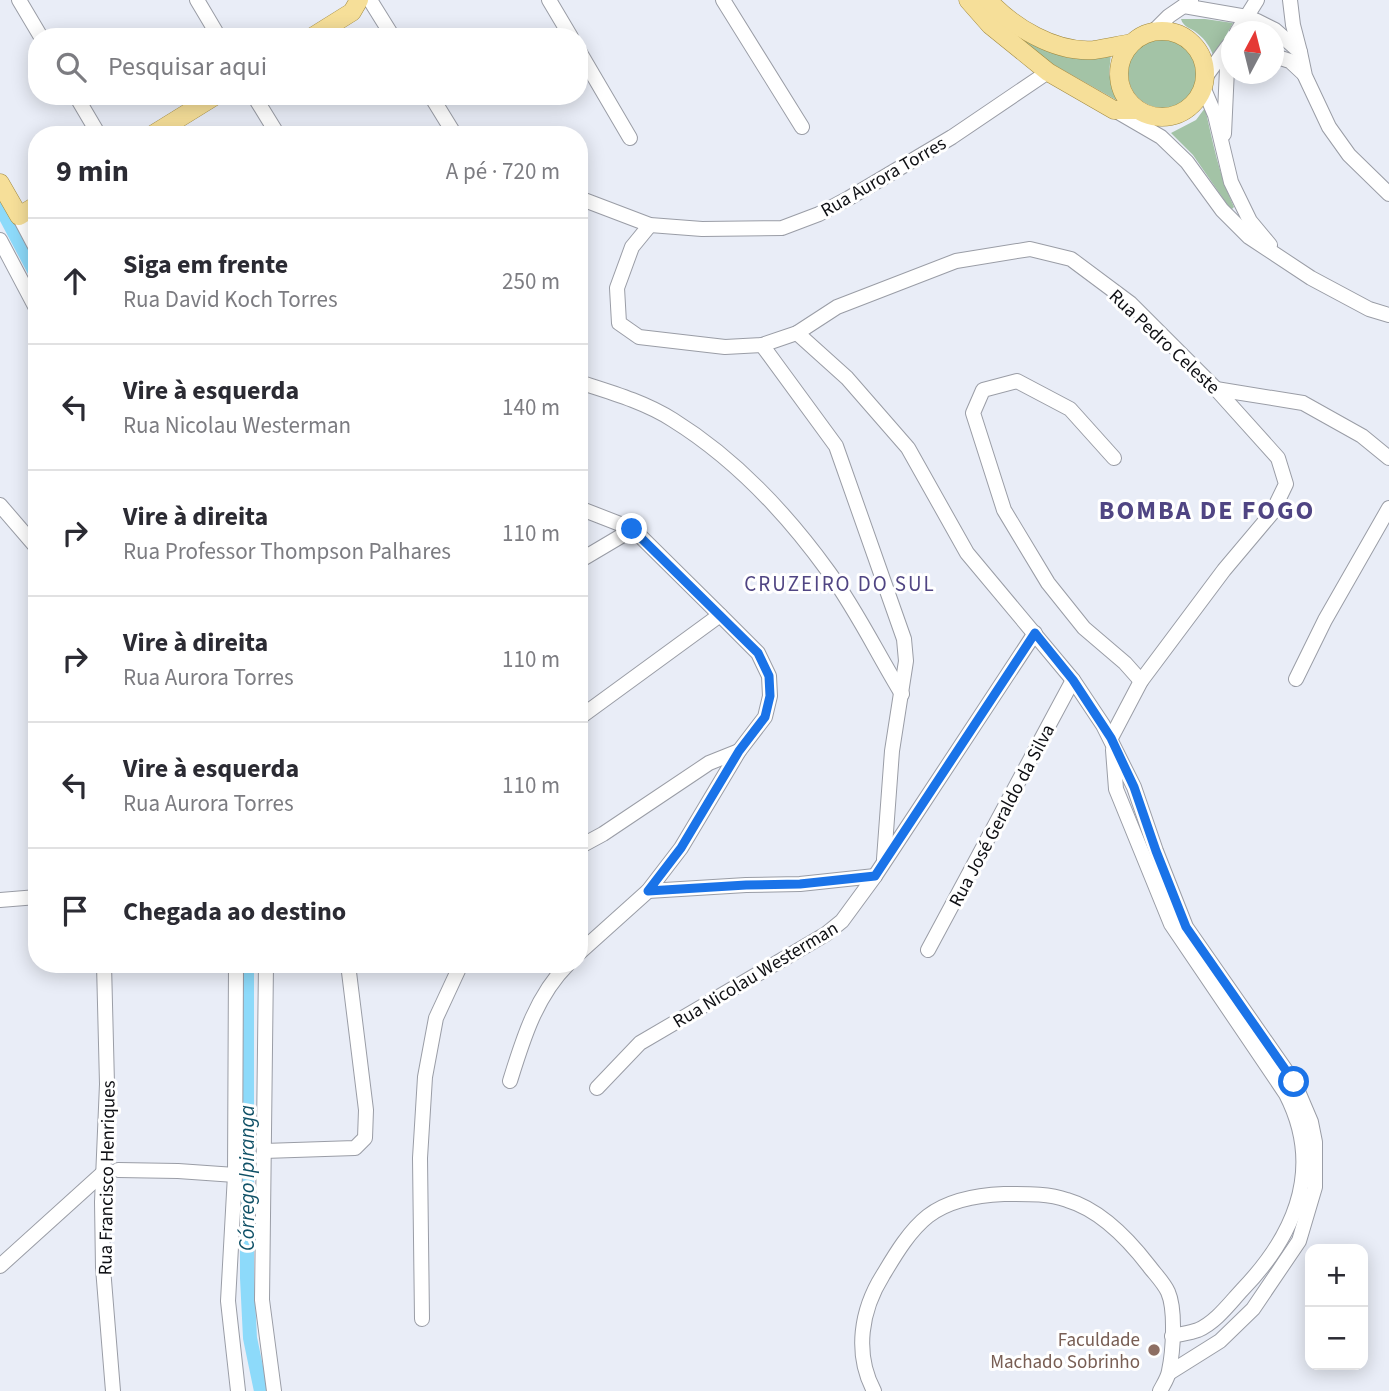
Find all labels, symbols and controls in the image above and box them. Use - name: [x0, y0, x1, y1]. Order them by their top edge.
- north arrow: [1221, 21, 1284, 84]
- search box: [28, 28, 588, 105]
- icon: search: [52, 48, 90, 86]
- text: Pesquisar aqui: [108, 48, 267, 85]
- street label: Rua Aurora Torres: [816, 130, 952, 224]
- text: 9 min: [56, 150, 129, 193]
- text: A pé · 720 m: [446, 155, 560, 188]
- text: Siga em frente: [123, 246, 288, 283]
- icon: ahead: [56, 262, 94, 300]
- text: 250 m: [502, 265, 560, 298]
- text: Rua David Koch Torres: [123, 283, 338, 316]
- street label: Rua Pedro Celeste: [1102, 283, 1225, 401]
- text: Vire à esquerda: [123, 372, 299, 409]
- icon: left: [56, 388, 94, 426]
- text: 140 m: [502, 391, 560, 424]
- text: Rua Nicolau Westerman: [123, 409, 351, 442]
- district label: BOMBA DE FOGO: [1099, 492, 1315, 529]
- text: Vire à direita: [123, 498, 268, 535]
- route end: [616, 513, 647, 544]
- icon: right: [56, 514, 94, 552]
- text: 110 m: [502, 517, 560, 550]
- text: Rua Professor Thompson Palhares: [123, 535, 451, 568]
- district label: CRUZEIRO DO SUL: [744, 569, 936, 599]
- text: Vire à direita: [123, 624, 268, 661]
- icon: right: [56, 640, 94, 678]
- text: 110 m: [502, 643, 560, 676]
- text: Rua Aurora Torres: [123, 661, 294, 694]
- street label: Rua José Geraldo da Silva: [943, 720, 1062, 912]
- text: Vire à esquerda: [123, 750, 299, 787]
- icon: left: [56, 766, 94, 804]
- text: 110 m: [502, 769, 560, 802]
- text: Rua Aurora Torres: [123, 787, 294, 820]
- icon: arrive: [56, 892, 94, 930]
- text: Chegada ao destino: [123, 893, 346, 930]
- street label: Rua Nicolau Westerman: [668, 915, 843, 1035]
- route start: [1278, 1066, 1309, 1097]
- street label: Rua Francisco Henriques: [92, 1080, 123, 1276]
- water label: Córrego Ipiranga: [232, 1105, 262, 1251]
- map controls: [1305, 1244, 1368, 1370]
- button: +: [1305, 1244, 1368, 1307]
- button: −: [1305, 1307, 1368, 1370]
- place label: Faculdade Machado Sobrinho: [990, 1327, 1140, 1376]
- marker: Faculdade Machado Sobrinho: [1146, 1342, 1162, 1358]

